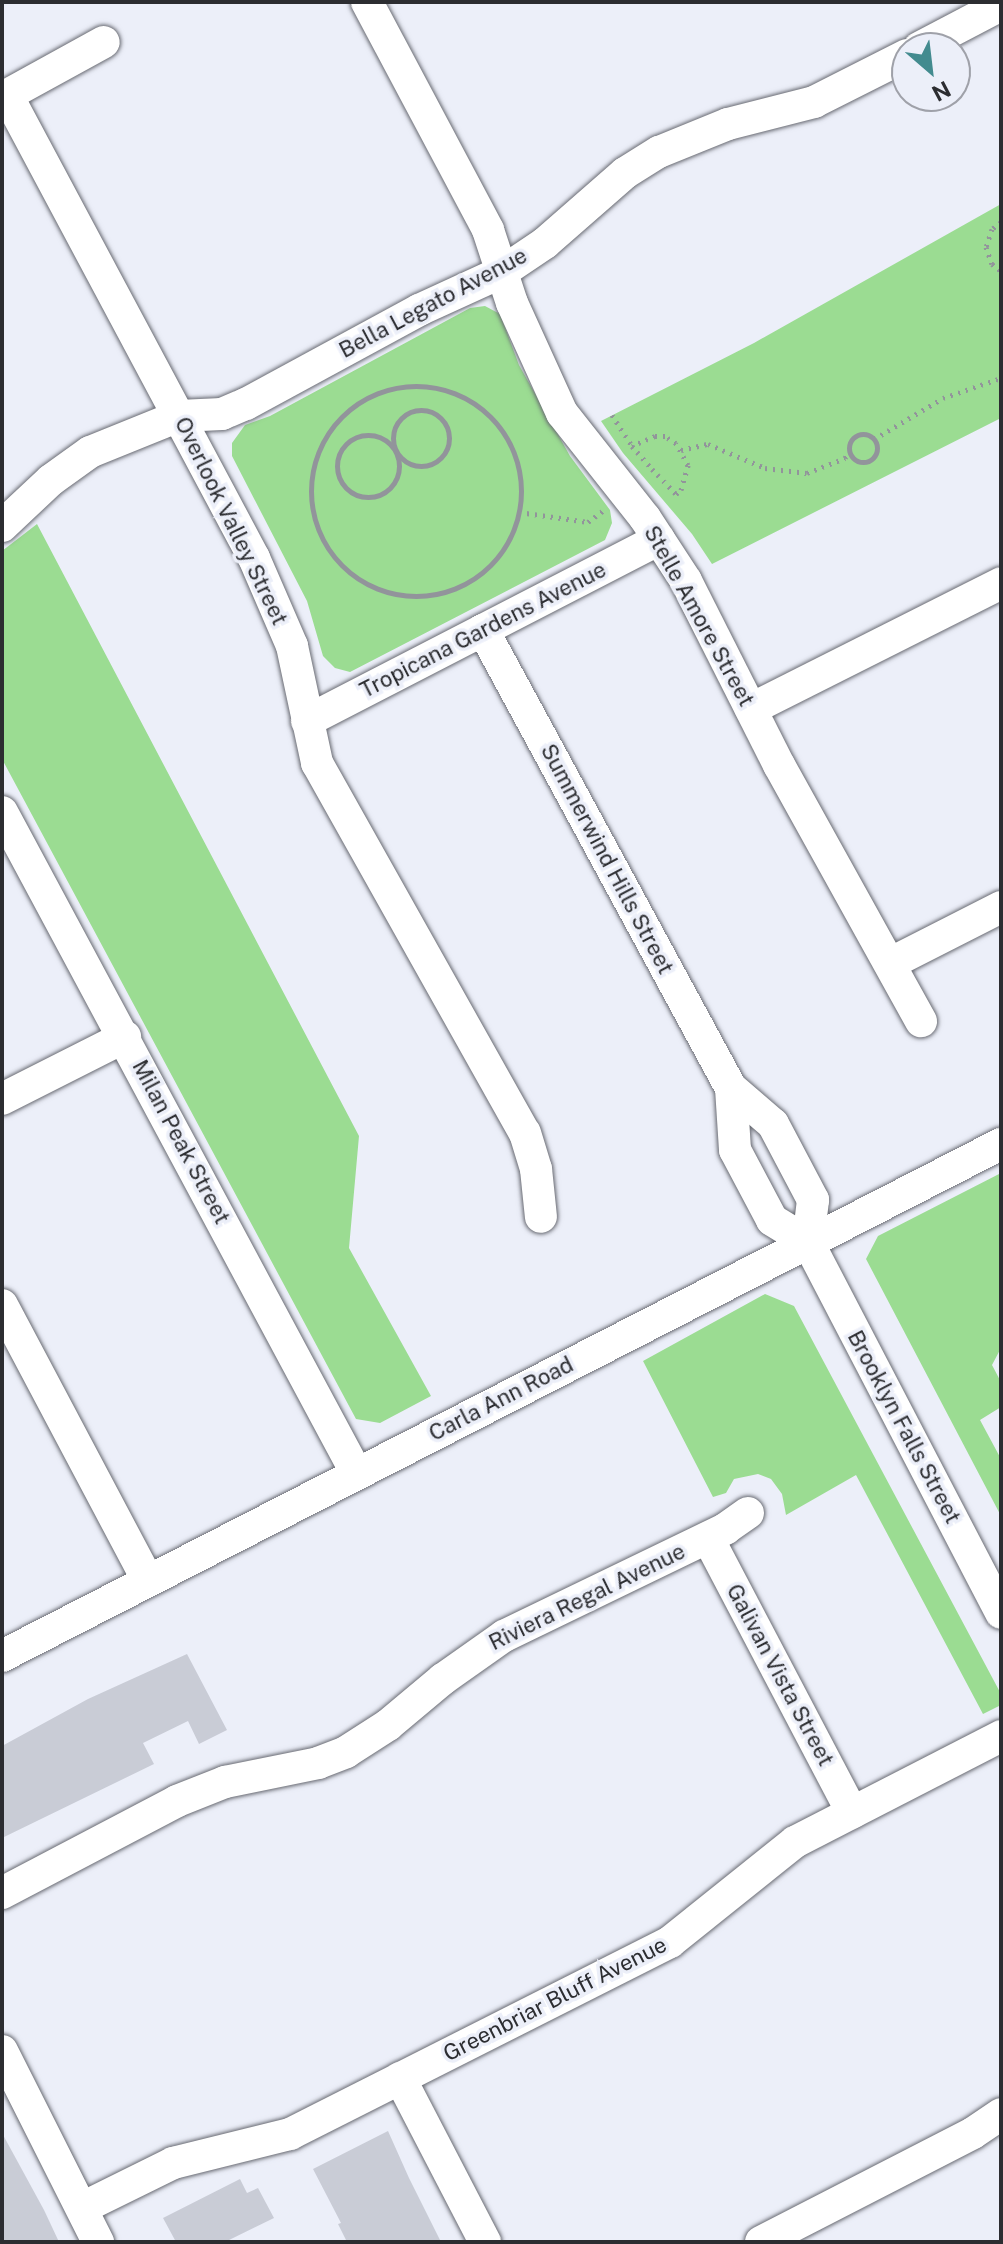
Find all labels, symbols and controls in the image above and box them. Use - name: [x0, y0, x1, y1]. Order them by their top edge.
- north arrow: [891, 32, 971, 112]
- text: N: [928, 76, 955, 107]
- street label: Bella Legato Avenue: [335, 242, 531, 364]
- street label: Overlook Valley Street: [169, 412, 293, 630]
- street label: Stelle Amore Street: [638, 521, 760, 711]
- street label: Tropicana Gardens Avenue: [355, 556, 611, 704]
- street label: Summerwind Hills Street: [535, 739, 679, 979]
- street label: Milan Peak Street: [127, 1055, 235, 1229]
- street label: Brooklyn Falls Street: [842, 1326, 966, 1528]
- street label: Carla Ann Road: [424, 1351, 578, 1447]
- street label: Riviera Regal Avenue: [485, 1538, 689, 1656]
- street label: Galivan Vista Street: [721, 1579, 839, 1771]
- street label: Greenbriar Bluff Avenue: [439, 1931, 671, 2067]

